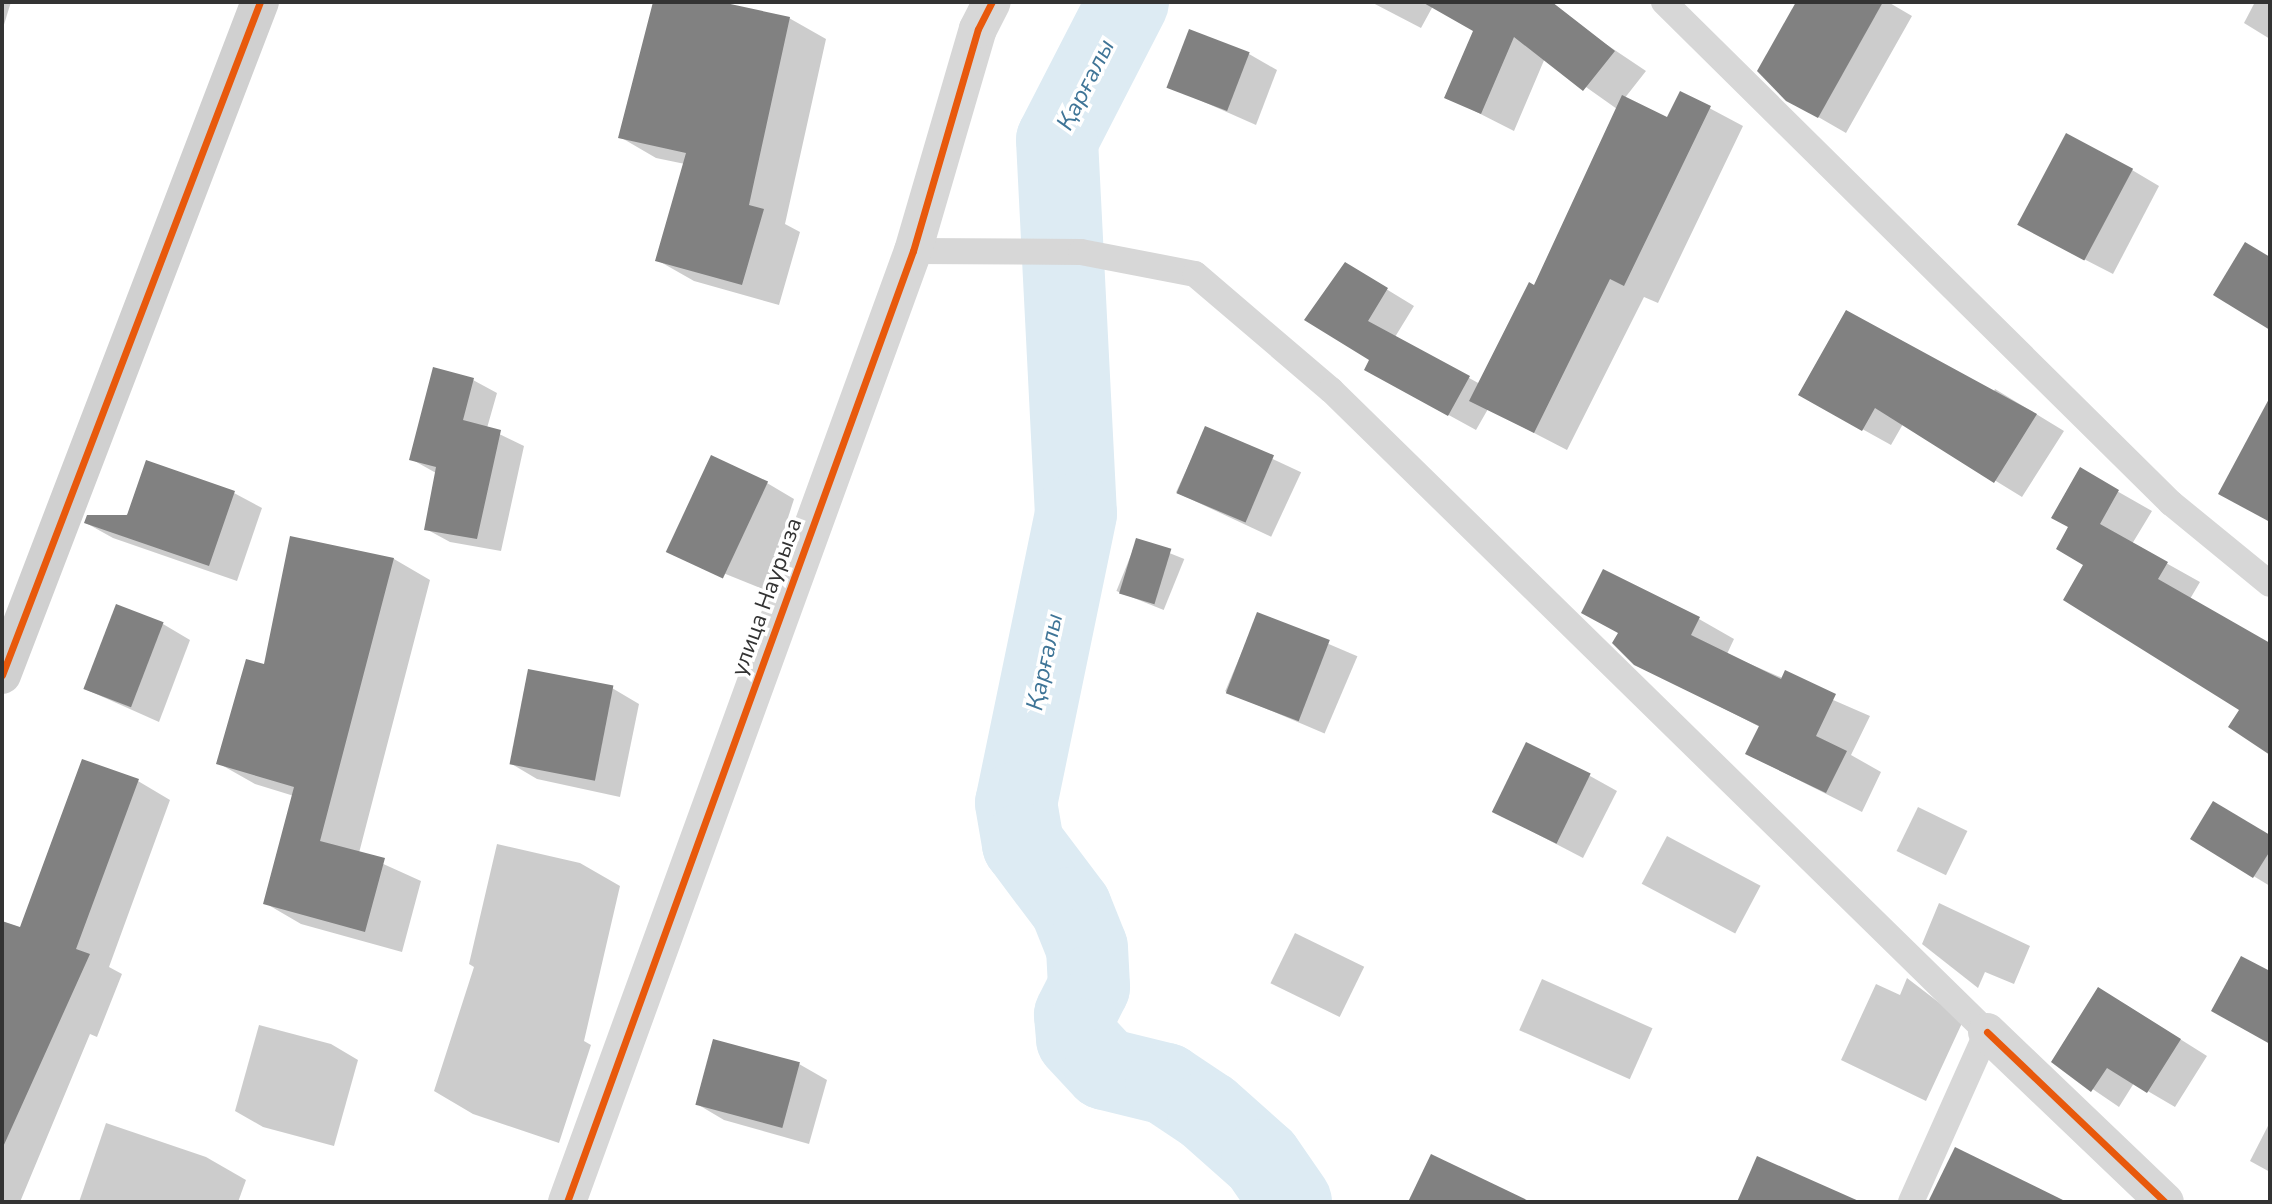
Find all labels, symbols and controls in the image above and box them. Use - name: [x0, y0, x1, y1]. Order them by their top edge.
- water label: Қарғалы: [1051, 35, 1121, 135]
- street label: улица Наурыза: [726, 514, 808, 680]
- water label: Қарғалы: [1021, 611, 1069, 713]

